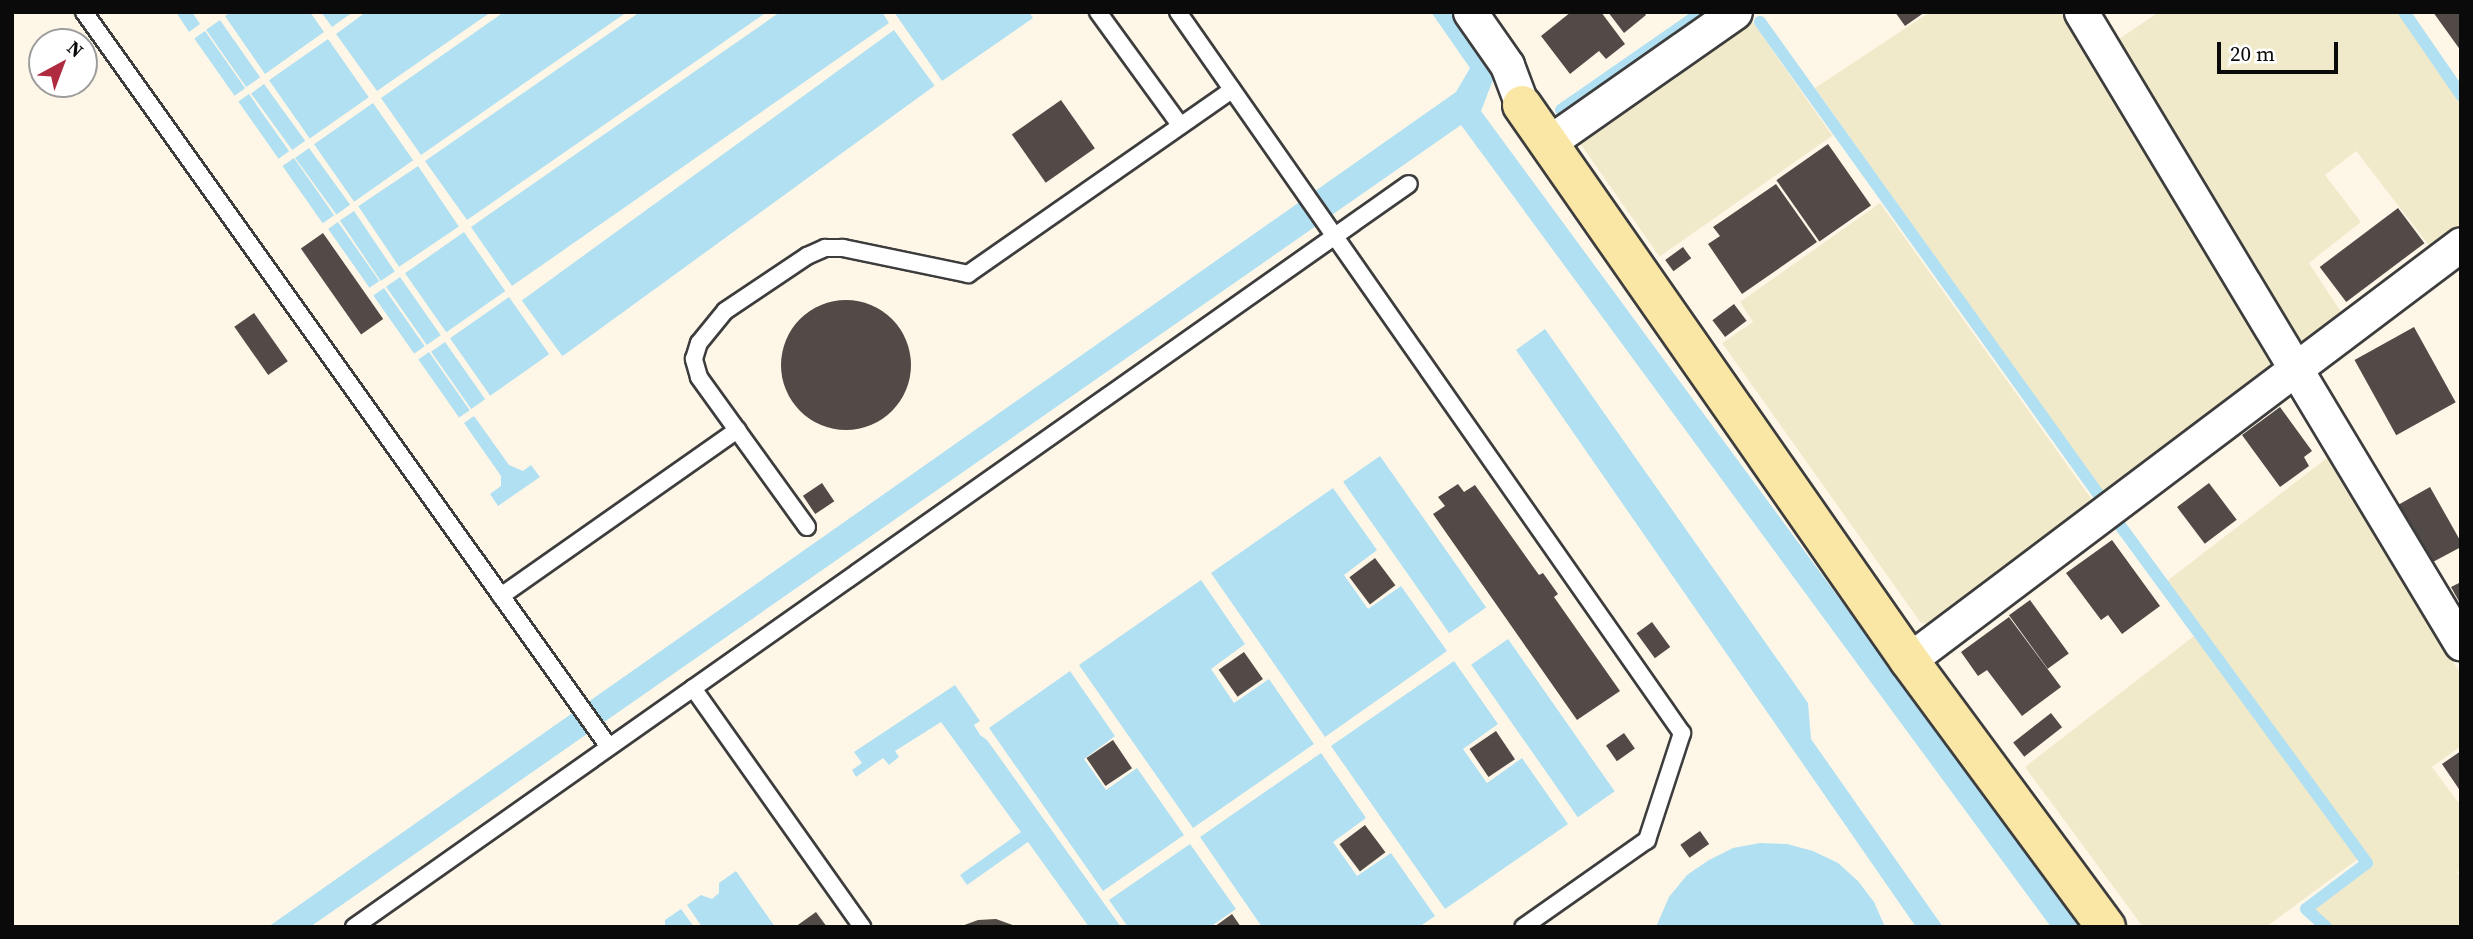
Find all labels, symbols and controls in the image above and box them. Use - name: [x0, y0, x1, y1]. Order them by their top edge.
- north arrow: [28, 28, 98, 98]
- scale bar: [2221, 28, 2342, 72]
- text: N: [62, 34, 89, 63]
- text: 20 m: [2230, 39, 2275, 68]

